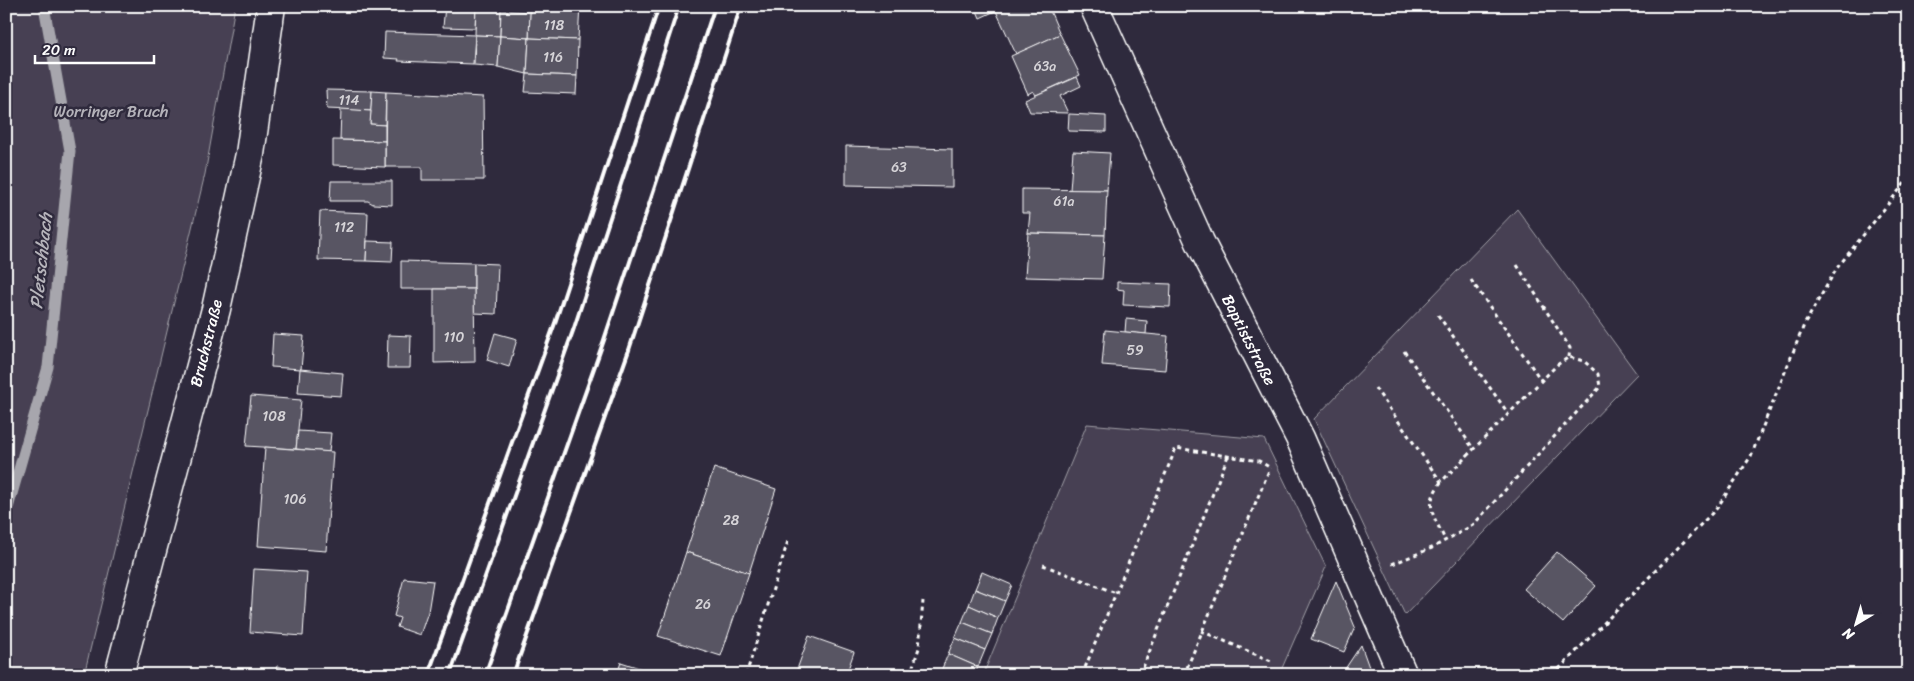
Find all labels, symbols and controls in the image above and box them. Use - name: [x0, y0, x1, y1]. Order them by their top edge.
- house number: 118: [544, 13, 565, 38]
- scale bar: [35, 32, 154, 64]
- text: 20 m: [42, 37, 76, 63]
- house number: 116: [543, 45, 563, 70]
- house number: 63a: [1034, 54, 1056, 79]
- house number: 114: [339, 88, 360, 113]
- park label: Worringer Bruch: [54, 97, 168, 126]
- house number: 63: [891, 155, 907, 180]
- house number: 61a: [1054, 189, 1075, 214]
- water label: Pletschbach: [20, 210, 62, 310]
- house number: 112: [334, 215, 354, 240]
- street label: Baptiststraße: [1214, 289, 1284, 391]
- street label: Bruchstraße: [181, 296, 231, 390]
- house number: 110: [444, 325, 465, 350]
- house number: 59: [1126, 338, 1144, 363]
- house number: 108: [262, 404, 286, 429]
- house number: 106: [284, 487, 306, 512]
- house number: 28: [723, 508, 740, 533]
- house number: 26: [695, 592, 711, 617]
- north arrow: [1832, 598, 1882, 648]
- text: N: [1837, 621, 1861, 647]

